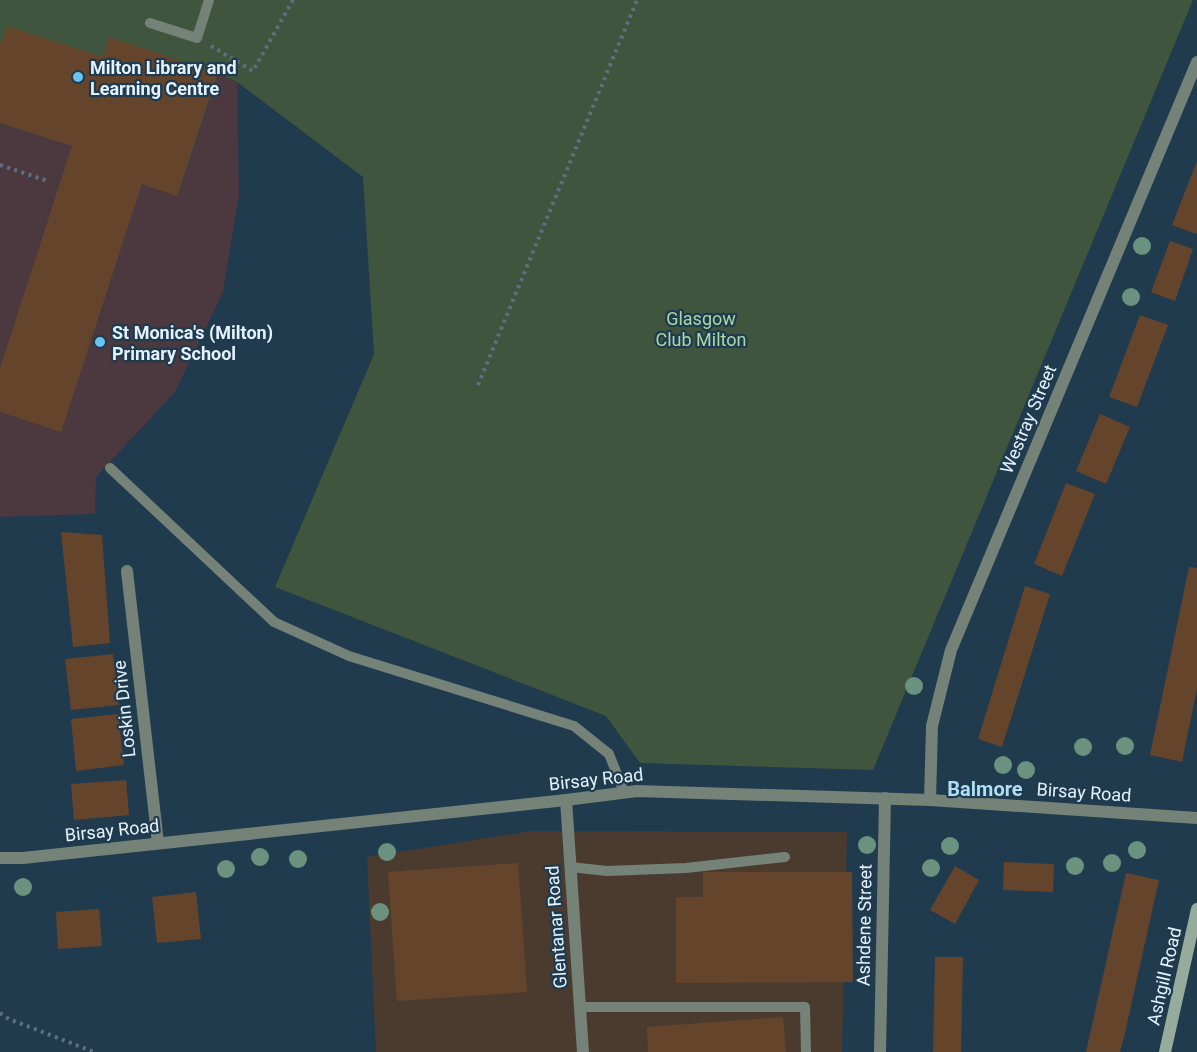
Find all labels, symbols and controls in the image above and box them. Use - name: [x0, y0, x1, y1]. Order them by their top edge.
- place label: Milton Library and Learning Centre: [90, 57, 237, 99]
- marker: Milton Library and Learning Centre: [71, 70, 85, 84]
- park label: Glasgow Club Milton: [656, 308, 746, 350]
- place label: St Monica's (Milton) Primary School: [112, 322, 273, 364]
- marker: St Monica's (Milton) Primary School: [93, 335, 107, 349]
- street label: Westray Street: [996, 361, 1060, 477]
- street label: Loskin Drive: [108, 659, 140, 759]
- street label: Birsay Road: [548, 764, 644, 794]
- district label: Balmore: [947, 777, 1023, 801]
- street label: Birsay Road: [1036, 778, 1132, 806]
- street label: Birsay Road: [64, 815, 160, 845]
- street label: Ashdene Street: [852, 864, 876, 986]
- street label: Glentanar Road: [541, 865, 571, 989]
- street label: Ashgill Road: [1143, 925, 1185, 1027]

